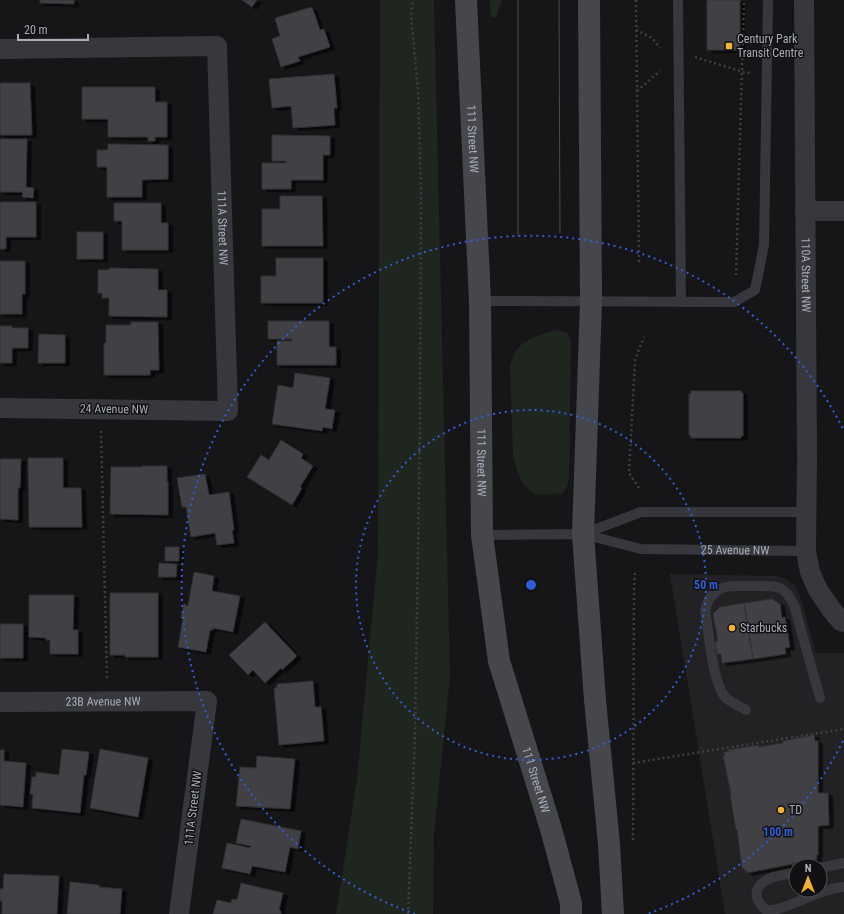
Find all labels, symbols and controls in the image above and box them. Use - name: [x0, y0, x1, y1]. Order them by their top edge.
- scale bar: [18, 16, 88, 42]
- text: 20 m: [24, 23, 48, 37]
- place label: Century Park Transit Centre: [737, 32, 804, 60]
- marker: Century Park Transit Centre: [724, 41, 734, 51]
- street label: 111 Street NW: [464, 105, 481, 173]
- street label: 111A Street NW: [214, 190, 231, 266]
- street label: 110A Street NW: [799, 237, 813, 313]
- street label: 24 Avenue NW: [80, 401, 148, 417]
- street label: 111 Street NW: [474, 429, 489, 497]
- street label: 25 Avenue NW: [701, 543, 769, 558]
- centre of rings: [524, 578, 538, 592]
- text: 50 m: [694, 578, 718, 592]
- place label: Starbucks: [740, 621, 787, 635]
- marker: Starbucks: [727, 623, 737, 633]
- street label: 23B Avenue NW: [65, 694, 141, 709]
- street label: 111 Street NW: [519, 745, 553, 815]
- street label: 111A Street NW: [181, 770, 205, 846]
- place label: TD: [789, 803, 802, 817]
- marker: TD: [776, 805, 786, 815]
- text: 100 m: [763, 825, 793, 839]
- north arrow: [788, 858, 828, 898]
- text: N: [805, 862, 812, 875]

